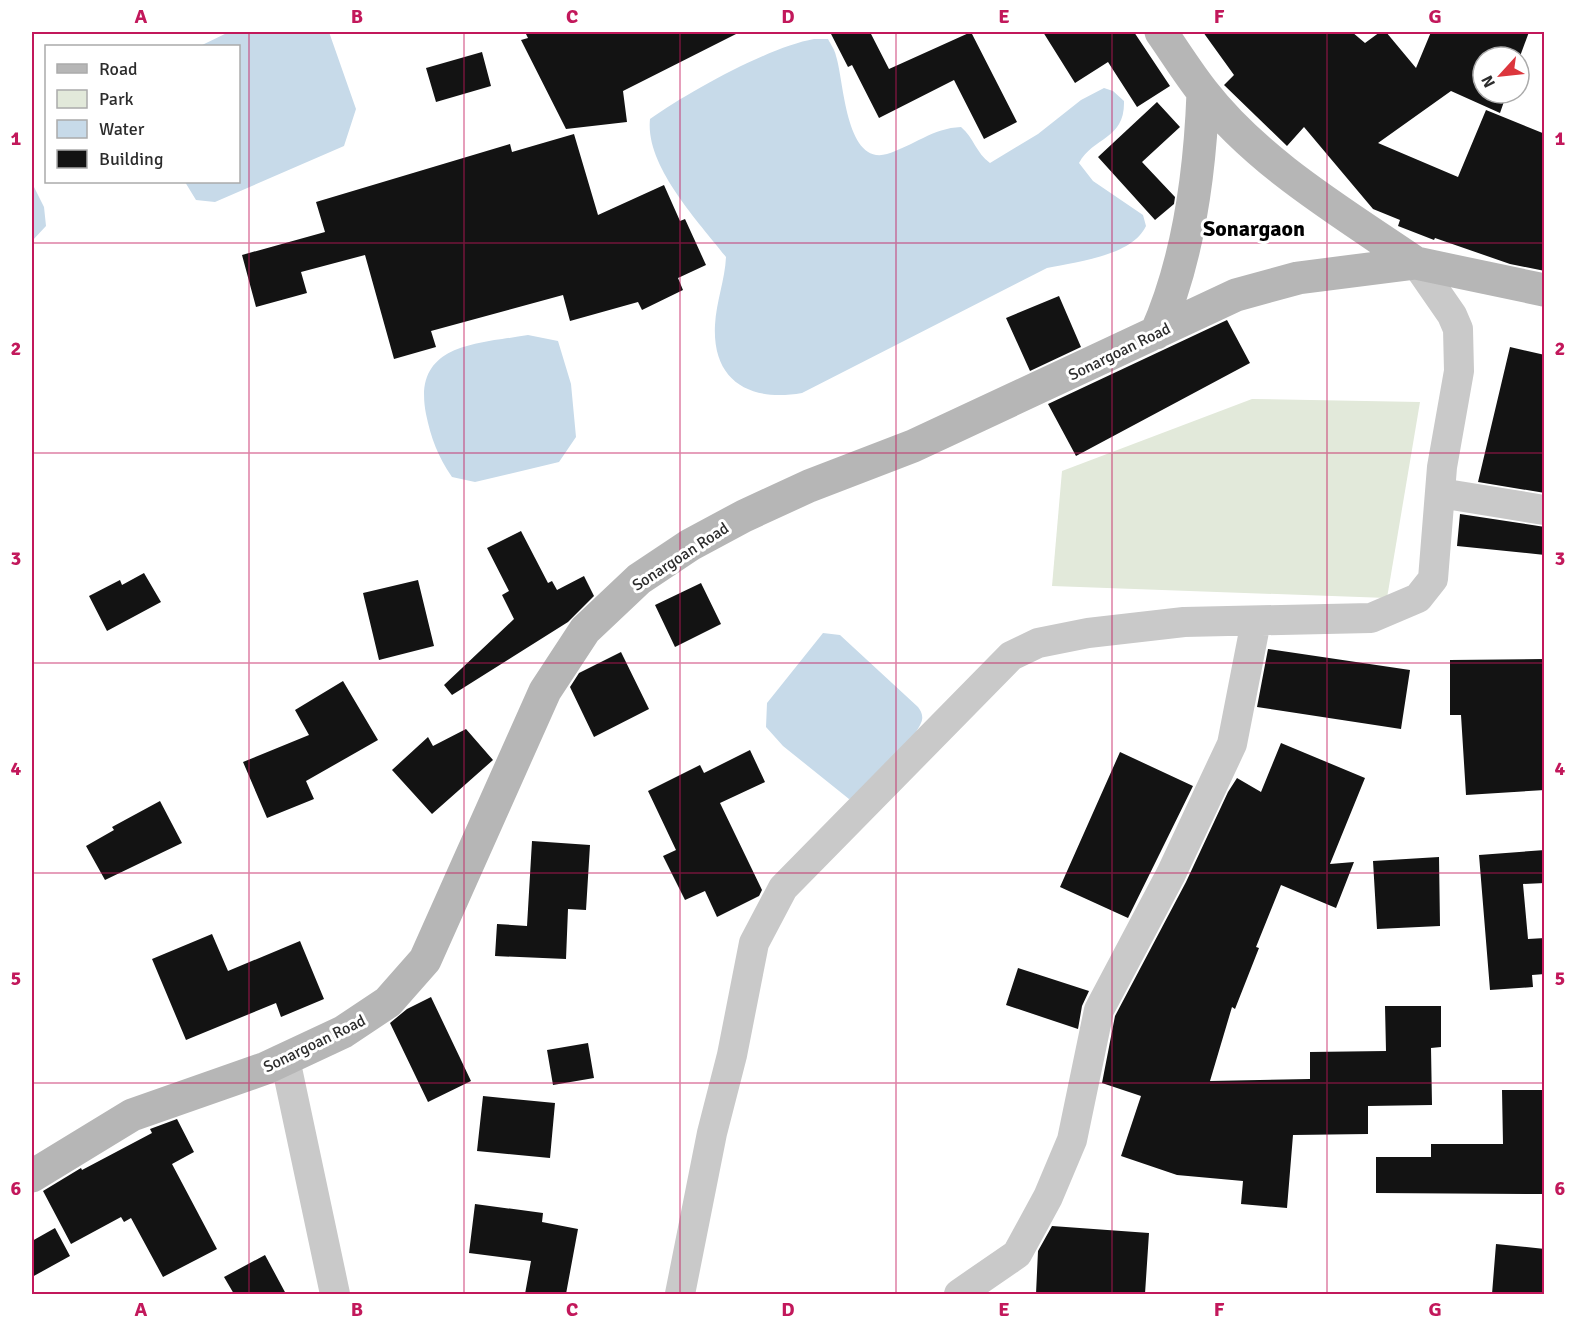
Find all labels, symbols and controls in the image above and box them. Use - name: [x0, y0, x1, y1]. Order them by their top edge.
- text: A: [135, 4, 148, 29]
- text: B: [351, 4, 363, 29]
- text: C: [566, 4, 578, 29]
- text: D: [781, 4, 795, 29]
- text: E: [998, 4, 1010, 29]
- text: F: [1214, 4, 1225, 29]
- text: G: [1428, 4, 1442, 29]
- legend: [45, 45, 240, 183]
- north arrow: [1471, 45, 1531, 105]
- text: Road: [99, 58, 138, 80]
- text: N: [1477, 72, 1500, 91]
- text: Park: [99, 88, 134, 110]
- text: Water: [99, 118, 145, 140]
- text: 1: [11, 126, 22, 151]
- text: 1: [1555, 126, 1566, 151]
- text: Building: [99, 148, 163, 170]
- district label: Sonargaon: [1203, 215, 1305, 242]
- street label: Sonargoan Road: [1065, 319, 1174, 385]
- text: 2: [11, 336, 21, 361]
- text: 2: [1555, 336, 1565, 361]
- street label: Sonargoan Road: [628, 518, 733, 595]
- text: 3: [11, 546, 21, 571]
- text: 3: [1555, 546, 1565, 571]
- text: 4: [11, 756, 22, 781]
- text: 4: [1555, 756, 1566, 781]
- text: 5: [11, 966, 21, 991]
- text: 5: [1555, 966, 1565, 991]
- street label: Sonargoan Road: [260, 1011, 369, 1077]
- text: 6: [11, 1176, 22, 1201]
- text: 6: [1555, 1176, 1566, 1201]
- text: A: [135, 1297, 148, 1322]
- text: B: [351, 1297, 363, 1322]
- text: C: [566, 1297, 578, 1322]
- text: D: [781, 1297, 795, 1322]
- text: E: [998, 1297, 1010, 1322]
- text: F: [1214, 1297, 1225, 1322]
- text: G: [1428, 1297, 1442, 1322]

